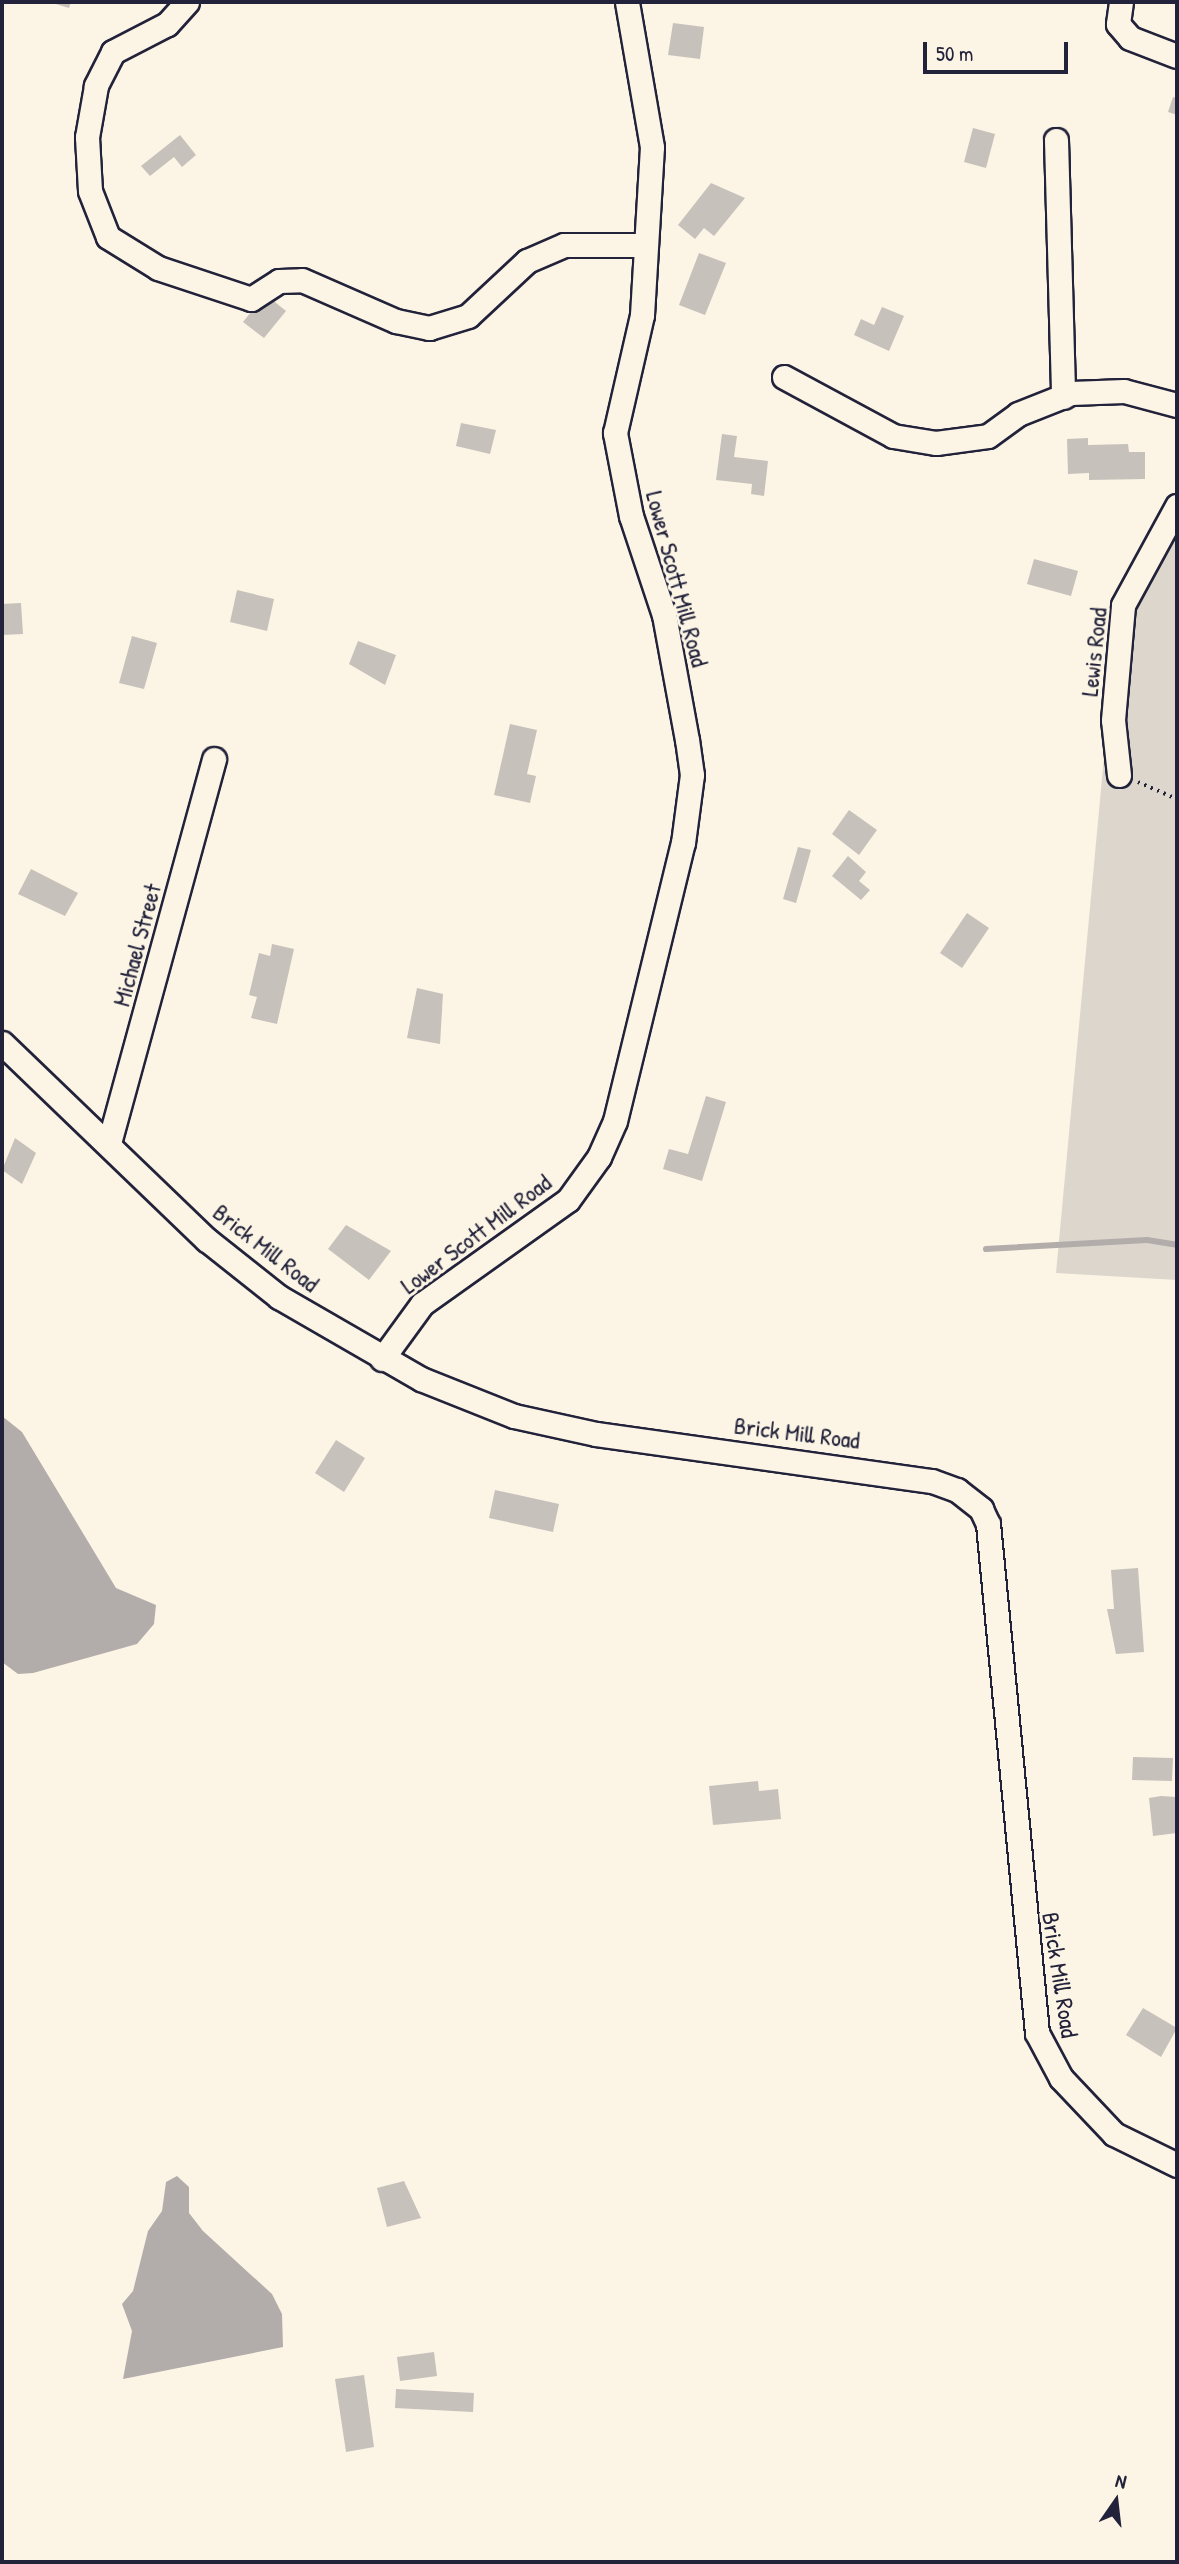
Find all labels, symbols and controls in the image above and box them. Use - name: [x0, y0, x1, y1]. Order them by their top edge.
- scale bar: [927, 28, 1072, 72]
- text: 50 m: [936, 39, 973, 68]
- street label: Lower Scott Mill Road: [640, 488, 714, 670]
- street label: Lewis Road: [1075, 606, 1113, 698]
- street label: Michael Street: [107, 881, 167, 1009]
- street label: Lower Scott Mill Road: [395, 1168, 557, 1300]
- street label: Brick Mill Road: [207, 1198, 325, 1298]
- street label: Brick Mill Road: [733, 1411, 861, 1455]
- street label: Brick Mill Road: [1036, 1910, 1084, 2040]
- north arrow: [1081, 2466, 1151, 2536]
- text: N: [1113, 2467, 1129, 2494]

